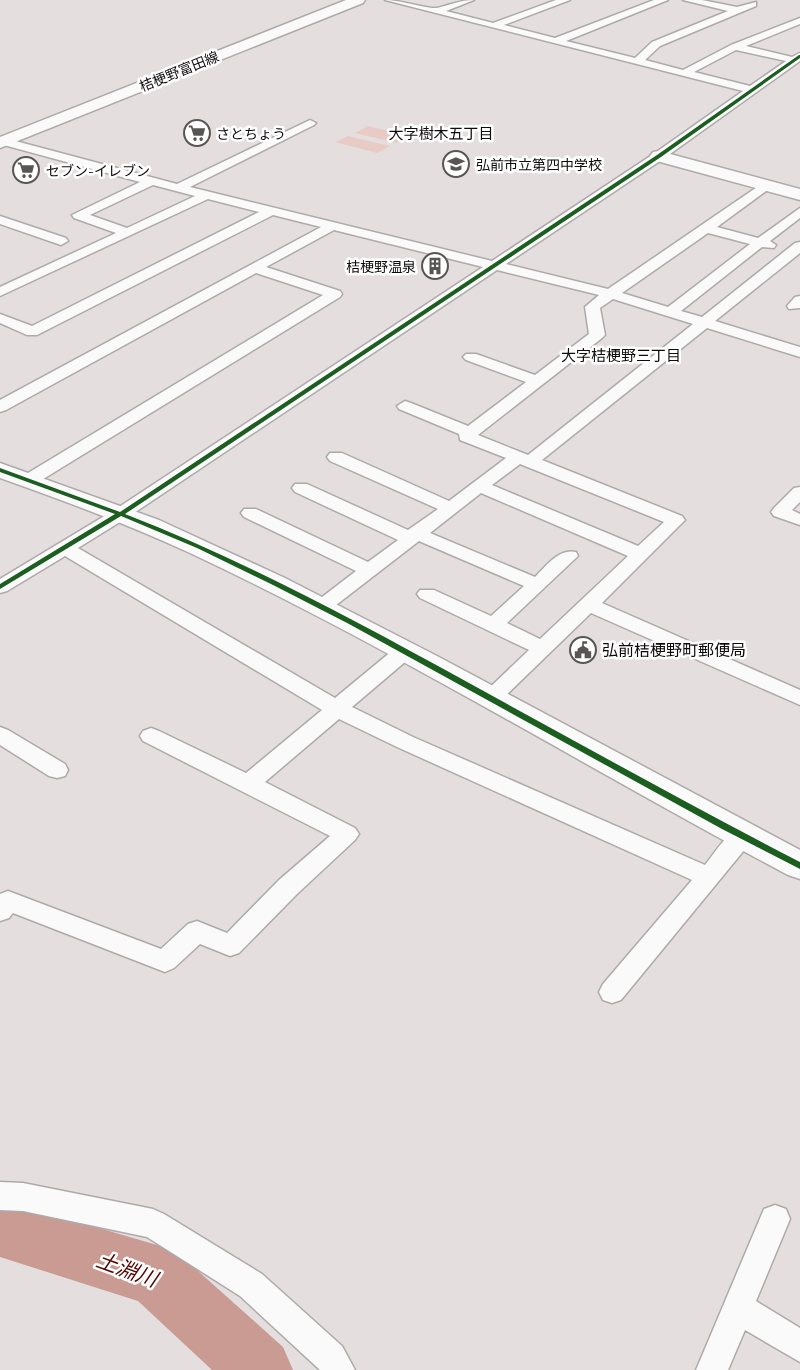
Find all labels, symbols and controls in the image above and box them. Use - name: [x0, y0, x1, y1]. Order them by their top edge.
- street label: 桔梗野富田線: [136, 46, 222, 96]
- supermarket icon: さとちょう: [182, 118, 212, 148]
- district label: 大字樹木五丁目: [388, 123, 494, 143]
- place label: さとちょう: [216, 124, 286, 143]
- school or university icon: 弘前市立第四中学校: [441, 149, 471, 179]
- supermarket icon: セブン-イレブン: [11, 155, 41, 185]
- place label: 弘前市立第四中学校: [476, 155, 602, 174]
- place label: セブン-イレブン: [46, 161, 150, 180]
- building icon: 桔梗野温泉: [420, 251, 450, 281]
- place label: 桔梗野温泉: [346, 257, 416, 276]
- district label: 大字桔梗野三丁目: [561, 345, 681, 365]
- public building icon: 弘前桔梗野町郵便局: [568, 635, 598, 665]
- place label: 弘前桔梗野町郵便局: [602, 639, 746, 661]
- water label: 土淵川: [93, 1245, 163, 1294]

